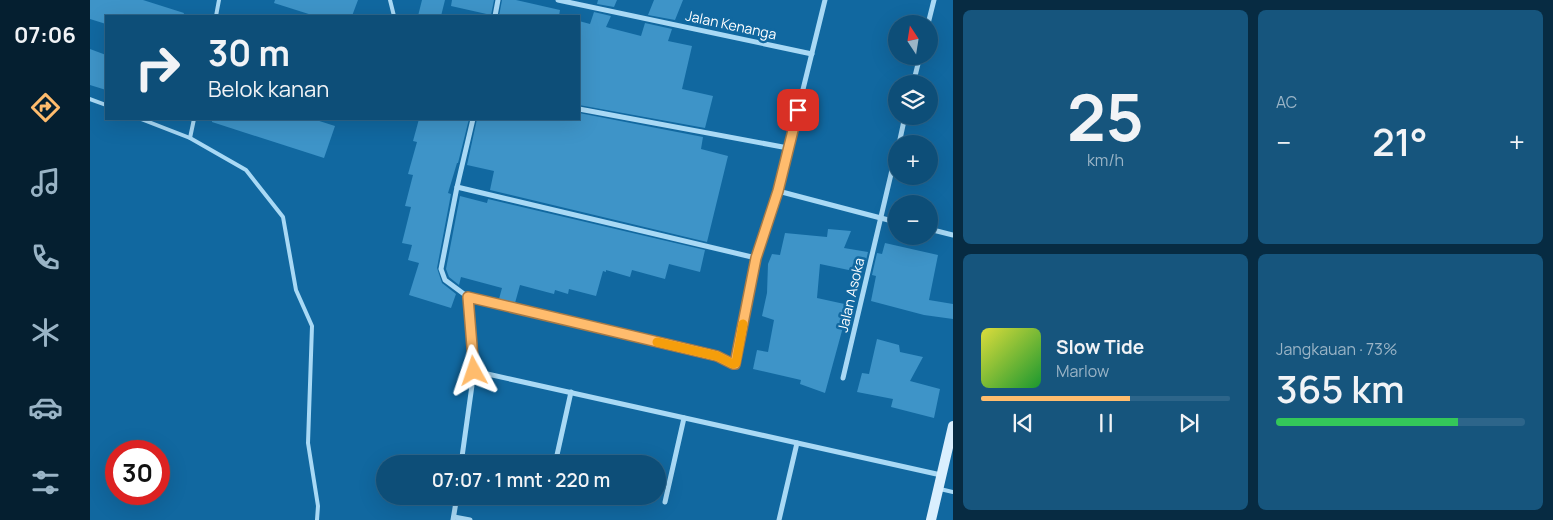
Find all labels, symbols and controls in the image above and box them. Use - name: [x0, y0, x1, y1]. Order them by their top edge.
- street label: Jalan Kenanga: [684, 6, 778, 43]
- north arrow: [888, 15, 938, 65]
- map controls: [888, 15, 938, 245]
- text: 07:06: [14, 20, 76, 50]
- text: 30 m: [208, 29, 290, 77]
- icon: right: [125, 35, 190, 100]
- text: 25: [1067, 72, 1144, 161]
- text: Belok kanan: [208, 74, 329, 104]
- button: layers: [888, 75, 938, 125]
- pin: [777, 89, 819, 131]
- icon: directions: [28, 90, 63, 125]
- text: AC: [1276, 91, 1297, 113]
- icon: arrive: [784, 96, 812, 124]
- text: 21°: [1372, 115, 1428, 167]
- text: −: [1276, 123, 1291, 161]
- text: +: [1509, 123, 1525, 161]
- button: +: [888, 135, 938, 185]
- text: km/h: [1087, 149, 1124, 171]
- icon: music: [28, 165, 63, 200]
- button: −: [888, 195, 938, 245]
- icon: phone: [28, 240, 63, 275]
- street label: Jalan Asoka: [833, 256, 868, 334]
- icon: climate: [28, 315, 63, 350]
- text: Slow Tide: [1056, 334, 1144, 360]
- text: Jangkauan · 73%: [1276, 338, 1397, 360]
- position arrow: [447, 344, 499, 396]
- text: Marlow: [1056, 360, 1109, 382]
- text: 365 km: [1276, 362, 1405, 414]
- icon: car: [28, 390, 63, 425]
- icon: previous: [1009, 409, 1037, 437]
- icon: pause: [1092, 409, 1120, 437]
- icon: next: [1175, 409, 1203, 437]
- speed limit sign: 30: [105, 440, 170, 505]
- icon: filters: [28, 465, 63, 500]
- text: 07:07 · 1 mnt · 220 m: [432, 467, 610, 493]

